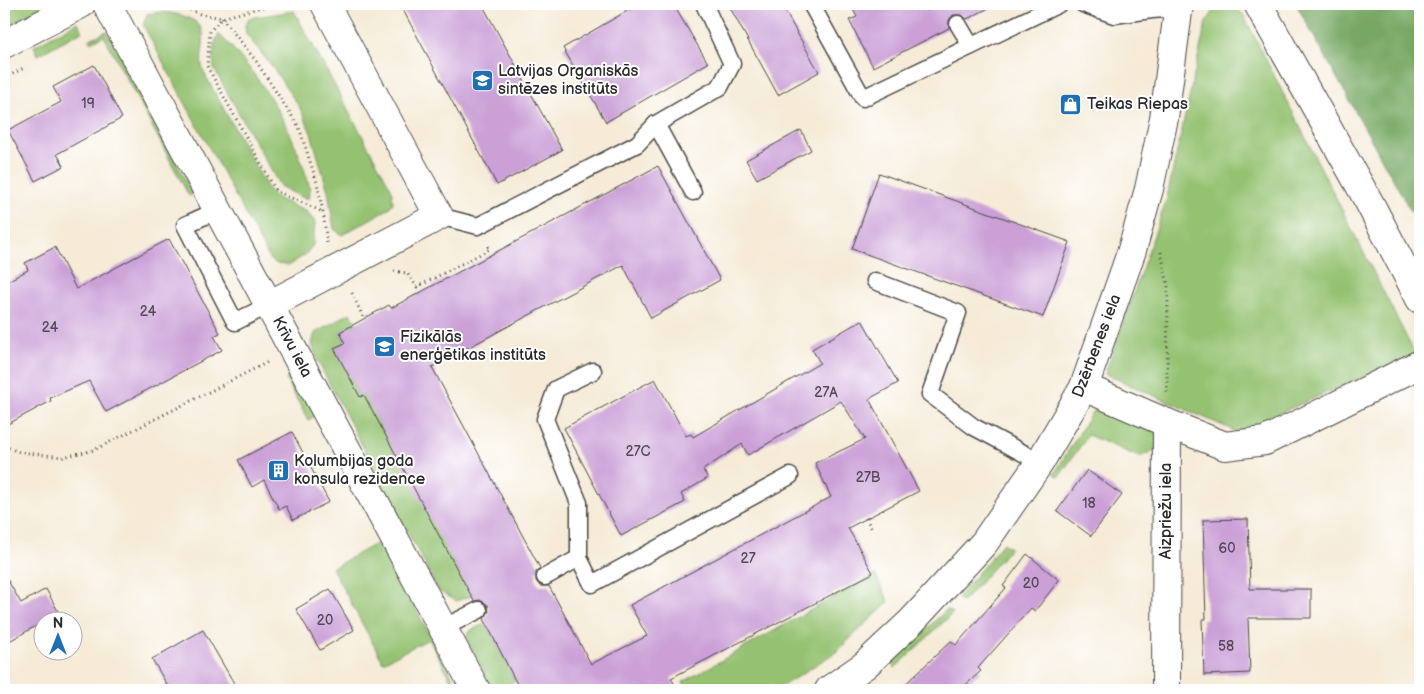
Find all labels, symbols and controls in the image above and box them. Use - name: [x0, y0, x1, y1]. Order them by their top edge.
- place label: Latvijas Organiskās sintēzes institūts: [498, 62, 638, 99]
- school or university icon: Latvijas Organiskās sintēzes institūts: [470, 68, 494, 92]
- shop icon: Teikas Riepas: [1059, 92, 1083, 116]
- house number: 19: [81, 95, 95, 112]
- place label: Teikas Riepas: [1087, 95, 1188, 114]
- street label: Dzērbenes iela: [1069, 292, 1125, 400]
- house number: 24: [140, 303, 157, 320]
- street label: Krīvu iela: [268, 313, 316, 381]
- house number: 24: [42, 319, 59, 336]
- place label: Fizikālās enerģētikas institūts: [400, 328, 546, 365]
- school or university icon: Fizikālās enerģētikas institūts: [372, 334, 396, 358]
- house number: 27A: [814, 384, 838, 401]
- house number: 27C: [625, 443, 651, 460]
- place label: Kolumbijas goda konsula rezidence: [294, 452, 426, 489]
- building icon: Kolumbijas goda konsula rezidence: [266, 458, 290, 482]
- street label: Aizpriežu iela: [1157, 463, 1176, 559]
- house number: 27B: [856, 469, 881, 486]
- house number: 18: [1082, 495, 1096, 512]
- house number: 60: [1219, 540, 1235, 557]
- house number: 27: [740, 550, 756, 567]
- house number: 20: [1023, 575, 1039, 592]
- north arrow: [32, 612, 82, 662]
- house number: 20: [317, 612, 333, 629]
- text: N: [53, 615, 63, 632]
- house number: 58: [1218, 638, 1234, 655]

